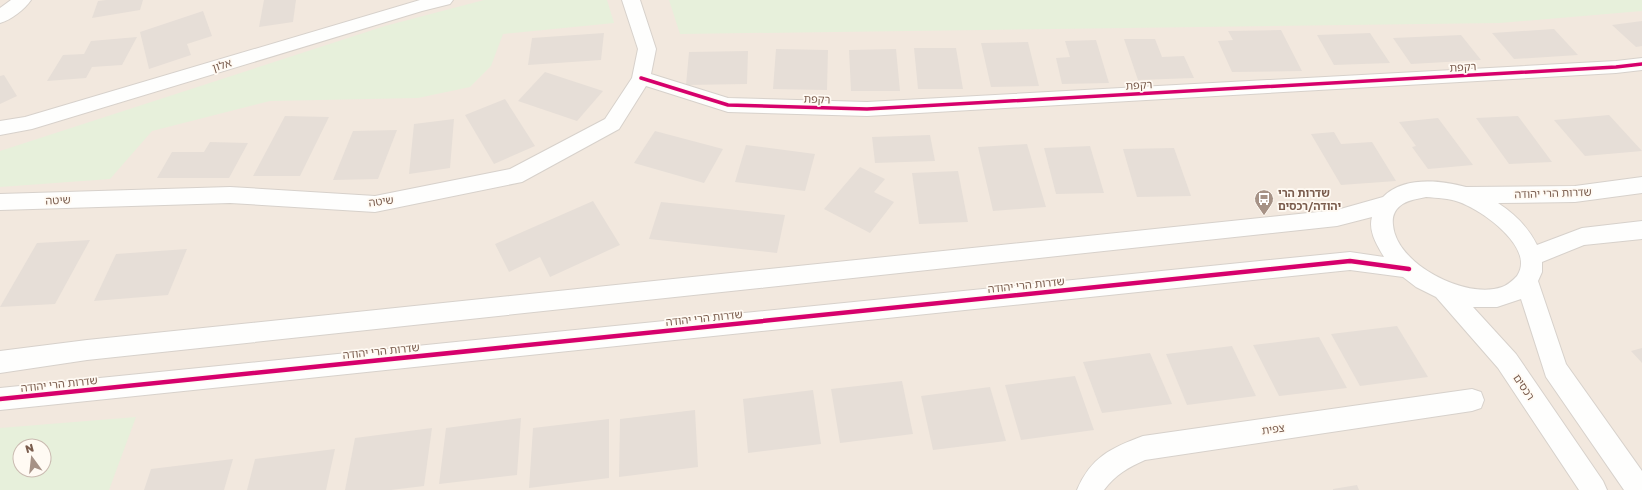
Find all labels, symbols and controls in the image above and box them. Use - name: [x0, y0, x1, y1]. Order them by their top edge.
- street label: אלון: [211, 55, 233, 74]
- street label: רקפת: [1449, 59, 1477, 74]
- street label: רקפת: [1125, 77, 1153, 92]
- street label: רקפת: [803, 92, 831, 105]
- street label: שדרות הרי יהודה: [1514, 185, 1592, 200]
- place label: שדרות הרי יהודה/רכסים: [1278, 186, 1341, 212]
- bus stop icon: שדרות הרי יהודה/רכסים: [1253, 188, 1275, 216]
- street label: שיטה: [45, 193, 71, 206]
- street label: שיטה: [368, 193, 394, 208]
- street label: שדרות הרי יהודה: [987, 274, 1065, 295]
- street label: שדרות הרי יהודה: [665, 307, 743, 328]
- street label: שדרות הרי יהודה: [342, 340, 420, 361]
- street label: רכסים: [1511, 371, 1538, 402]
- street label: שדרות הרי יהודה: [20, 373, 98, 394]
- street label: צפית: [1261, 420, 1285, 437]
- north arrow: [12, 438, 52, 478]
- text: N: [24, 440, 35, 455]

